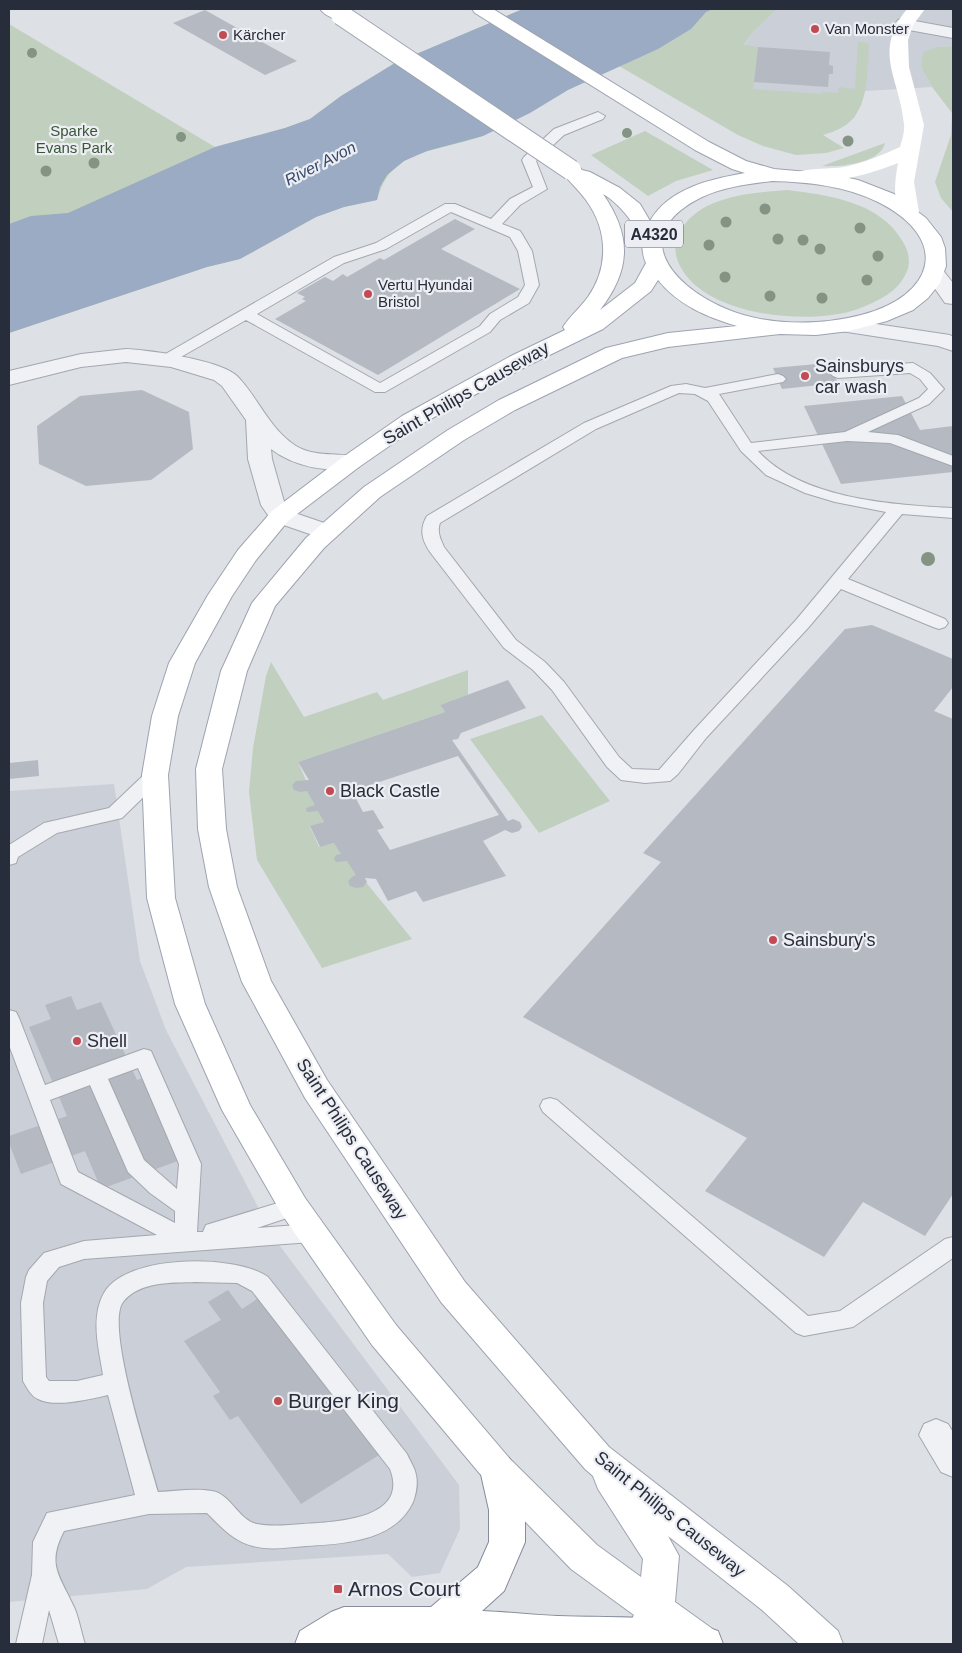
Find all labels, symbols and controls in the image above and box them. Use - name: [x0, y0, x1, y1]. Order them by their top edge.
- place label: Van Monster: [825, 20, 909, 37]
- marker: Van Monster: [809, 23, 821, 35]
- place label: Kärcher: [233, 26, 286, 43]
- marker: Kärcher: [217, 29, 229, 41]
- park label: Sparke Evans Park: [36, 122, 113, 156]
- water label: River Avon: [282, 138, 359, 189]
- road number: A4320: [625, 220, 683, 248]
- place label: Vertu Hyundai Bristol: [378, 276, 472, 310]
- marker: Vertu Hyundai Bristol: [362, 288, 374, 300]
- street label: Saint Philips Causeway: [380, 337, 552, 449]
- place label: Sainsburys car wash: [815, 356, 904, 397]
- marker: Sainsburys car wash: [799, 370, 811, 382]
- place label: Black Castle: [340, 781, 440, 801]
- marker: Black Castle: [324, 785, 336, 797]
- place label: Sainsbury's: [783, 930, 875, 950]
- marker: Sainsbury's: [767, 934, 779, 946]
- place label: Shell: [87, 1031, 127, 1051]
- marker: Shell: [71, 1035, 83, 1047]
- street label: Saint Philips Causeway: [292, 1055, 412, 1223]
- place label: Burger King: [288, 1389, 399, 1412]
- marker: Burger King: [272, 1395, 284, 1407]
- street label: Saint Philips Causeway: [591, 1447, 749, 1581]
- place label: Arnos Court: [348, 1577, 460, 1600]
- marker: Arnos Court: [332, 1583, 344, 1595]

